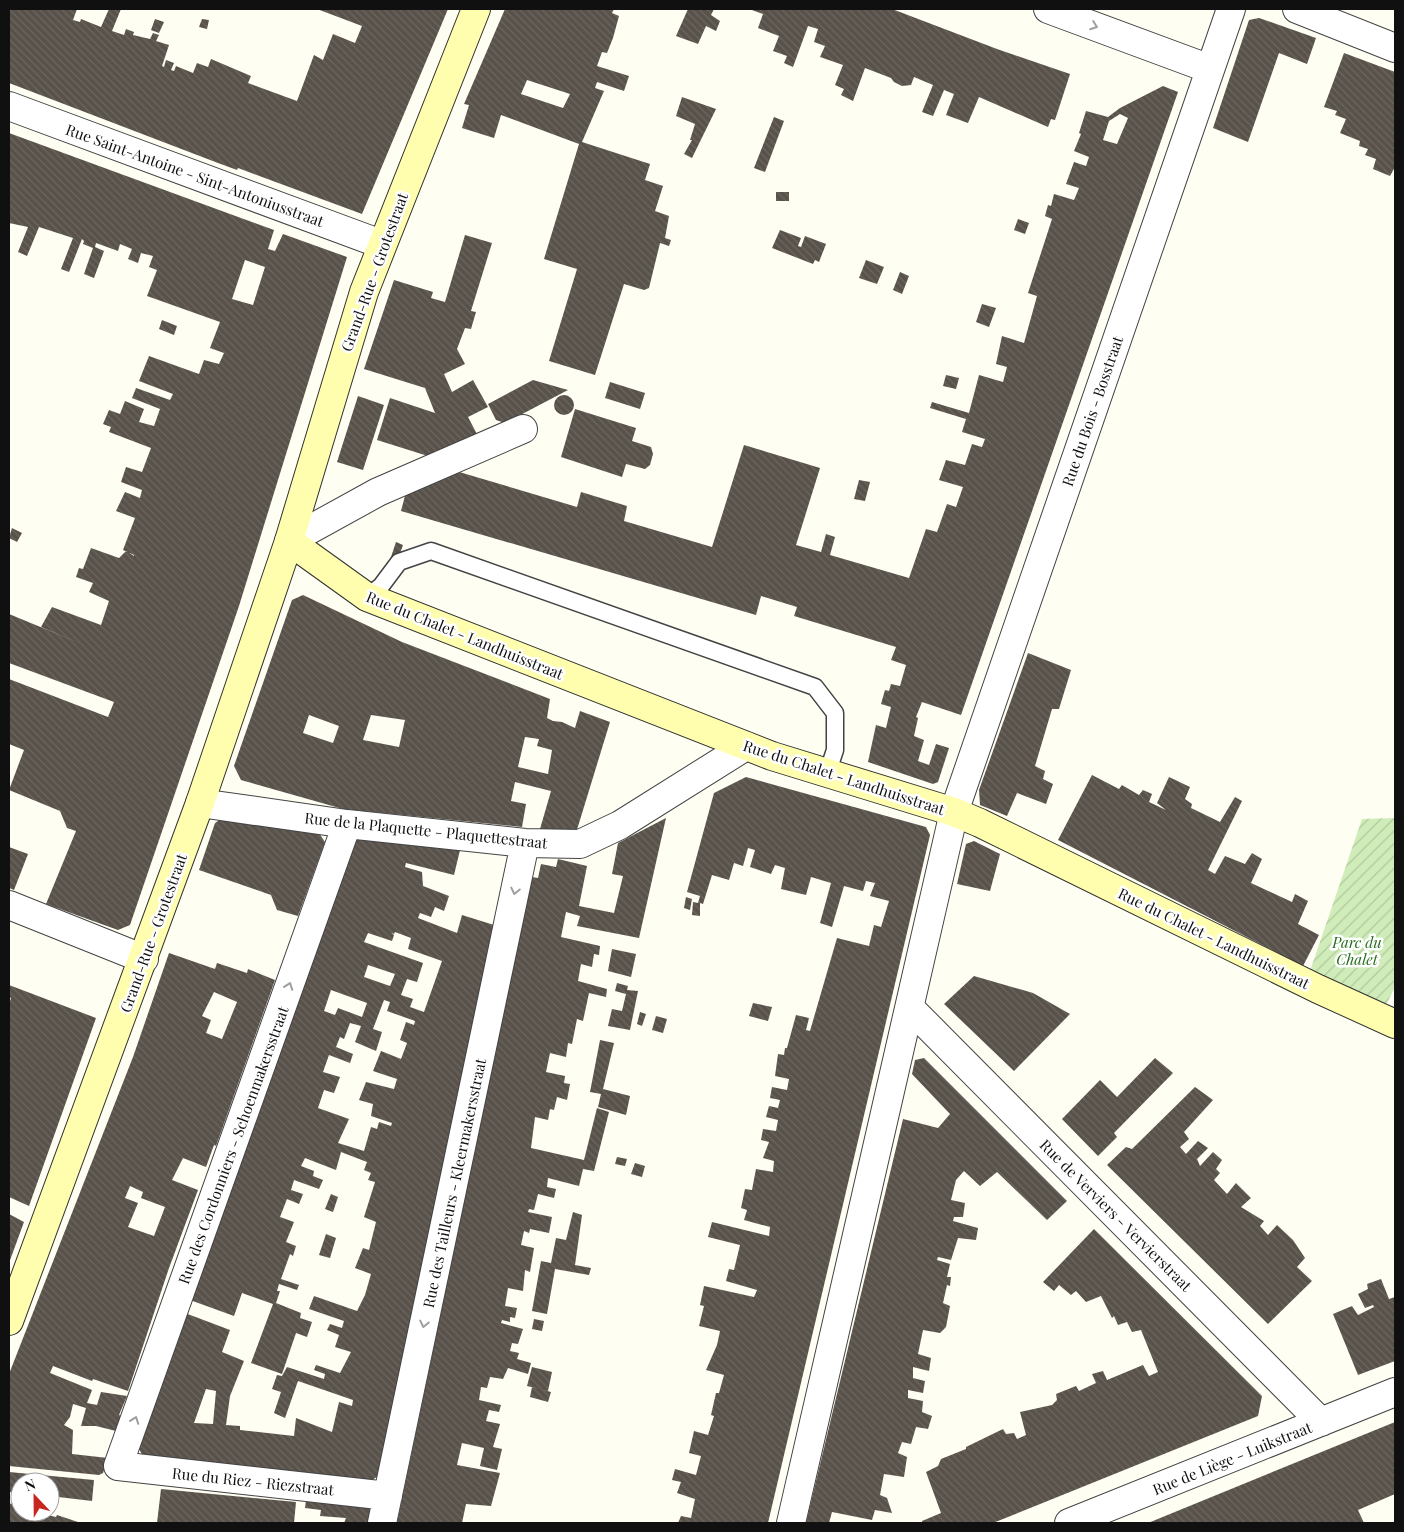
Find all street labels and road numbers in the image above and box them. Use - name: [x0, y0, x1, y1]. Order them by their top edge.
- street label: Rue Saint-Antoine - Sint-Antoniusstraat: [63, 119, 327, 231]
- street label: Grand-Rue - Grotestraat: [336, 189, 412, 354]
- street label: Rue du Bois - Bosstraat: [1057, 333, 1127, 489]
- street label: Rue du Chalet - Landhuisstraat: [364, 586, 567, 684]
- street label: Rue du Chalet - Landhuisstraat: [741, 735, 948, 819]
- street label: Rue de la Plaquette - Plaquettestraat: [304, 807, 549, 853]
- street label: Grand-Rue - Grotestraat: [115, 850, 191, 1015]
- street label: Rue du Chalet - Landhuisstraat: [1115, 883, 1314, 993]
- street label: Rue des Cordonniers - Schoenmakersstraat: [173, 1003, 293, 1287]
- street label: Rue des Tailleurs - Kleermakersstraat: [418, 1056, 490, 1310]
- street label: Rue de Verviers - Vervierstraat: [1036, 1135, 1197, 1296]
- street label: Rue de Liège - Luikstraat: [1149, 1417, 1315, 1499]
- street label: Rue du Riez - Riezstraat: [171, 1463, 336, 1500]

